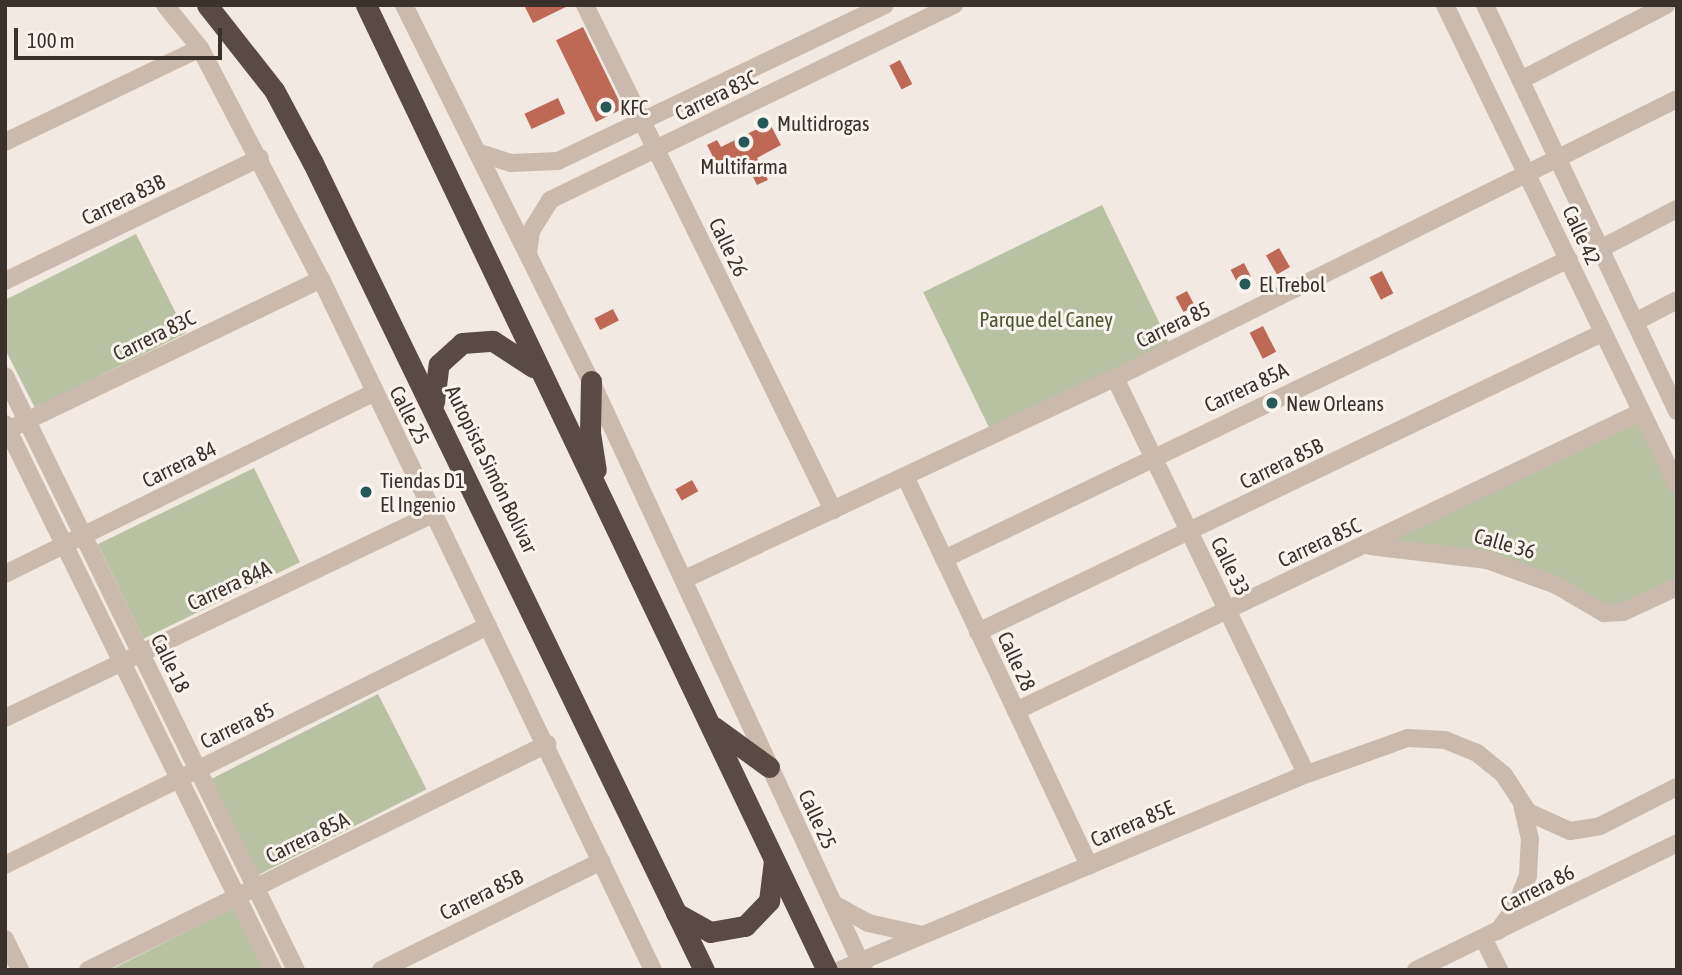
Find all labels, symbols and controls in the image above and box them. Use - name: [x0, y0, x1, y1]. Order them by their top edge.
- scale bar: [18, 14, 226, 58]
- text: 100 m: [27, 28, 75, 52]
- street label: Carrera 83C: [671, 64, 761, 126]
- place label: KFC: [620, 94, 648, 120]
- marker: KFC: [598, 99, 614, 115]
- place label: Multidrogas: [777, 110, 869, 136]
- marker: Multidrogas: [755, 115, 771, 131]
- marker: Multifarma: [736, 134, 752, 150]
- place label: Multifarma: [700, 153, 788, 179]
- street label: Carrera 83B: [77, 168, 169, 230]
- street label: Calle 42: [1557, 201, 1607, 269]
- street label: Calle 26: [704, 213, 754, 281]
- place label: El Trebol: [1259, 271, 1325, 297]
- marker: El Trebol: [1237, 276, 1253, 292]
- street label: Carrera 85: [1132, 295, 1214, 353]
- street label: Carrera 83C: [109, 304, 199, 366]
- park label: Parque del Caney: [979, 306, 1113, 332]
- street label: Carrera 85A: [1200, 357, 1292, 417]
- street label: Autopista Simón Bolívar: [440, 381, 544, 557]
- street label: Calle 25: [385, 382, 435, 448]
- place label: New Orleans: [1286, 390, 1384, 416]
- marker: New Orleans: [1264, 395, 1280, 411]
- street label: Carrera 85B: [1235, 432, 1327, 494]
- street label: Carrera 84: [138, 435, 220, 493]
- place label: Tiendas D1 El Ingenio: [380, 467, 465, 517]
- marker: Tiendas D1 El Ingenio: [358, 484, 374, 500]
- street label: Carrera 85C: [1273, 512, 1365, 572]
- street label: Calle 36: [1472, 522, 1538, 564]
- street label: Calle 33: [1206, 532, 1256, 600]
- street label: Carrera 84A: [183, 555, 275, 615]
- street label: Calle 28: [992, 627, 1042, 695]
- street label: Calle 18: [146, 629, 196, 697]
- street label: Carrera 85: [196, 696, 278, 754]
- street label: Calle 25: [793, 785, 843, 853]
- street label: Carrera 85E: [1086, 794, 1178, 852]
- street label: Carrera 85A: [261, 806, 353, 868]
- street label: Carrera 86: [1496, 859, 1578, 917]
- street label: Carrera 85B: [435, 863, 527, 925]

